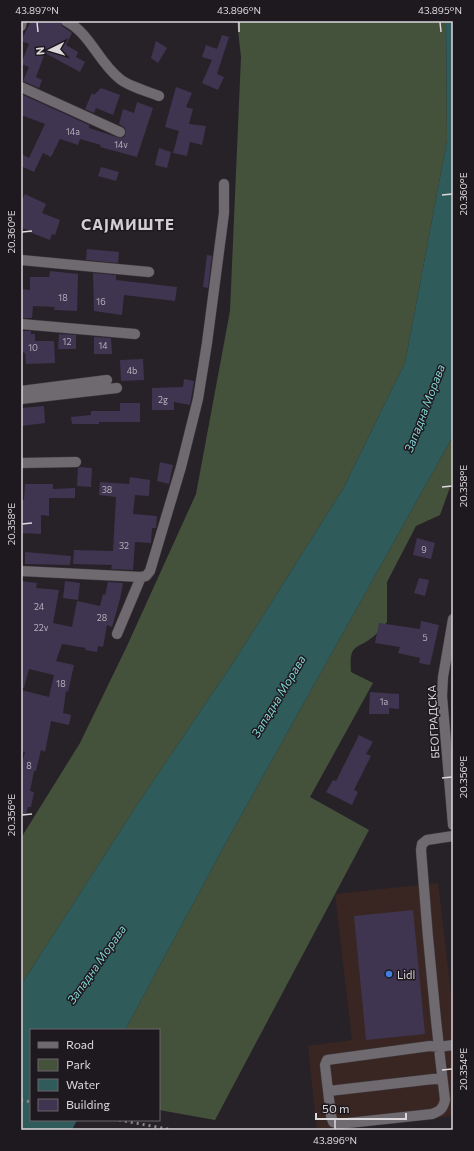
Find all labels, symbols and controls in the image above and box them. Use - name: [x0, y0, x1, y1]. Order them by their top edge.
- text: 43.897°N: [15, 4, 59, 16]
- text: 43.896°N: [217, 4, 261, 16]
- text: 43.895°N: [418, 4, 462, 16]
- north arrow: [30, 30, 70, 70]
- text: N: [33, 46, 46, 56]
- house number: 14a: [66, 126, 80, 137]
- house number: 14v: [114, 139, 128, 150]
- text: 20.360°E: [457, 172, 469, 216]
- text: 20.360°E: [5, 210, 17, 254]
- district label: САЈМИШТЕ: [81, 215, 175, 233]
- house number: 18: [58, 292, 68, 303]
- house number: 16: [96, 296, 106, 307]
- house number: 12: [63, 336, 71, 347]
- house number: 14: [98, 340, 108, 351]
- house number: 10: [28, 342, 38, 353]
- water label: Западна Морава: [401, 362, 447, 454]
- house number: 4b: [127, 365, 137, 376]
- house number: 2g: [158, 394, 168, 405]
- text: 20.358°E: [457, 465, 469, 507]
- house number: 38: [102, 484, 112, 495]
- text: 20.358°E: [5, 503, 17, 545]
- house number: 32: [119, 540, 129, 551]
- house number: 9: [421, 544, 427, 555]
- house number: 24: [34, 601, 45, 612]
- house number: 28: [97, 612, 107, 623]
- house number: 22v: [34, 622, 49, 633]
- house number: 5: [422, 632, 428, 643]
- water label: Западна Морава: [248, 653, 308, 739]
- house number: 18: [56, 678, 66, 689]
- street label: БЕОГРАДСКА: [425, 684, 441, 759]
- house number: 1a: [380, 696, 389, 707]
- text: 20.356°E: [457, 756, 469, 798]
- house number: 8: [26, 760, 32, 771]
- text: 20.356°E: [5, 794, 17, 836]
- water label: Западна Морава: [64, 922, 128, 1006]
- place label: Lidl: [397, 968, 415, 981]
- marker: Lidl: [384, 969, 394, 979]
- legend: [30, 1029, 160, 1121]
- text: Road: [66, 1037, 94, 1051]
- text: 20.354°E: [457, 1048, 469, 1090]
- text: Park: [66, 1057, 92, 1071]
- text: Water: [66, 1077, 100, 1091]
- scale bar: [316, 1095, 406, 1121]
- text: Building: [66, 1097, 110, 1111]
- text: 50 m: [322, 1101, 350, 1115]
- text: 43.896°N: [313, 1134, 357, 1146]

